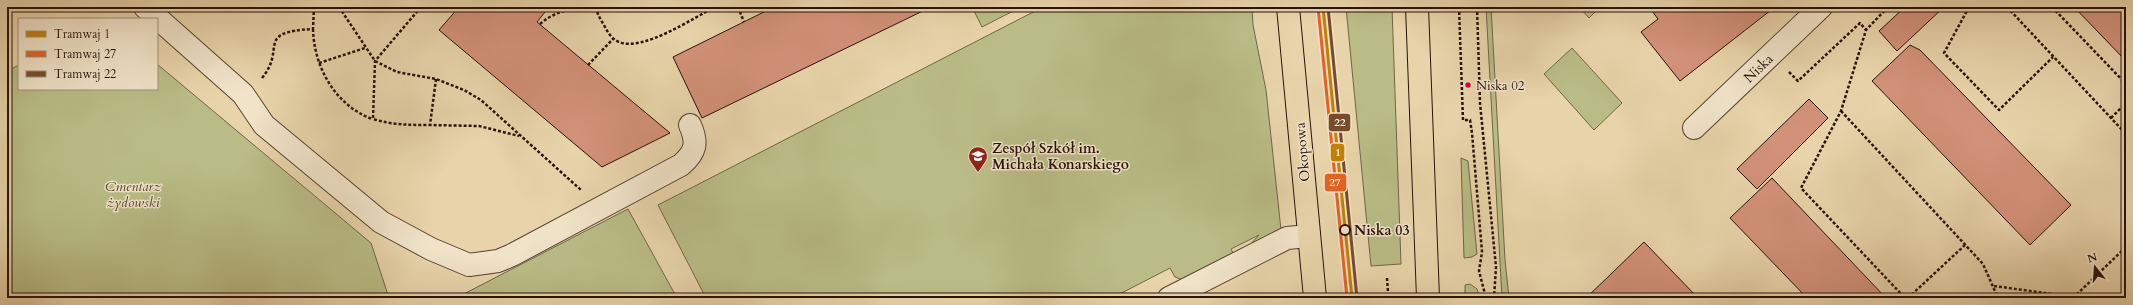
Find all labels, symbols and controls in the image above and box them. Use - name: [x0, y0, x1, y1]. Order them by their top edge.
- legend: [18, 18, 158, 90]
- text: Tramwaj 1: [54, 26, 110, 42]
- text: Tramwaj 27: [54, 46, 116, 62]
- street label: Niska: [1739, 50, 1777, 87]
- text: Tramwaj 22: [54, 66, 116, 82]
- place label: Niska 02: [1476, 77, 1525, 95]
- marker: Niska 02: [1463, 80, 1473, 90]
- line badge: 22: [1328, 113, 1351, 132]
- text: 22: [1334, 115, 1346, 130]
- street label: Okopowa: [1290, 122, 1315, 182]
- place label: Zespół Szkół im. Michała Konarskiego: [992, 139, 1129, 174]
- line badge: 1: [1330, 143, 1345, 162]
- school or university icon: Zespół Szkół im. Michała Konarskiego: [967, 145, 989, 173]
- text: 1: [1335, 145, 1341, 160]
- line badge: 27: [1324, 173, 1347, 192]
- text: 27: [1329, 175, 1341, 190]
- park label: Cmentarz żydowski: [105, 177, 161, 212]
- place label: Niska 03: [1354, 221, 1410, 240]
- marker: Niska 03: [1339, 224, 1351, 236]
- north arrow: [2075, 247, 2115, 287]
- text: N: [2085, 249, 2099, 266]

